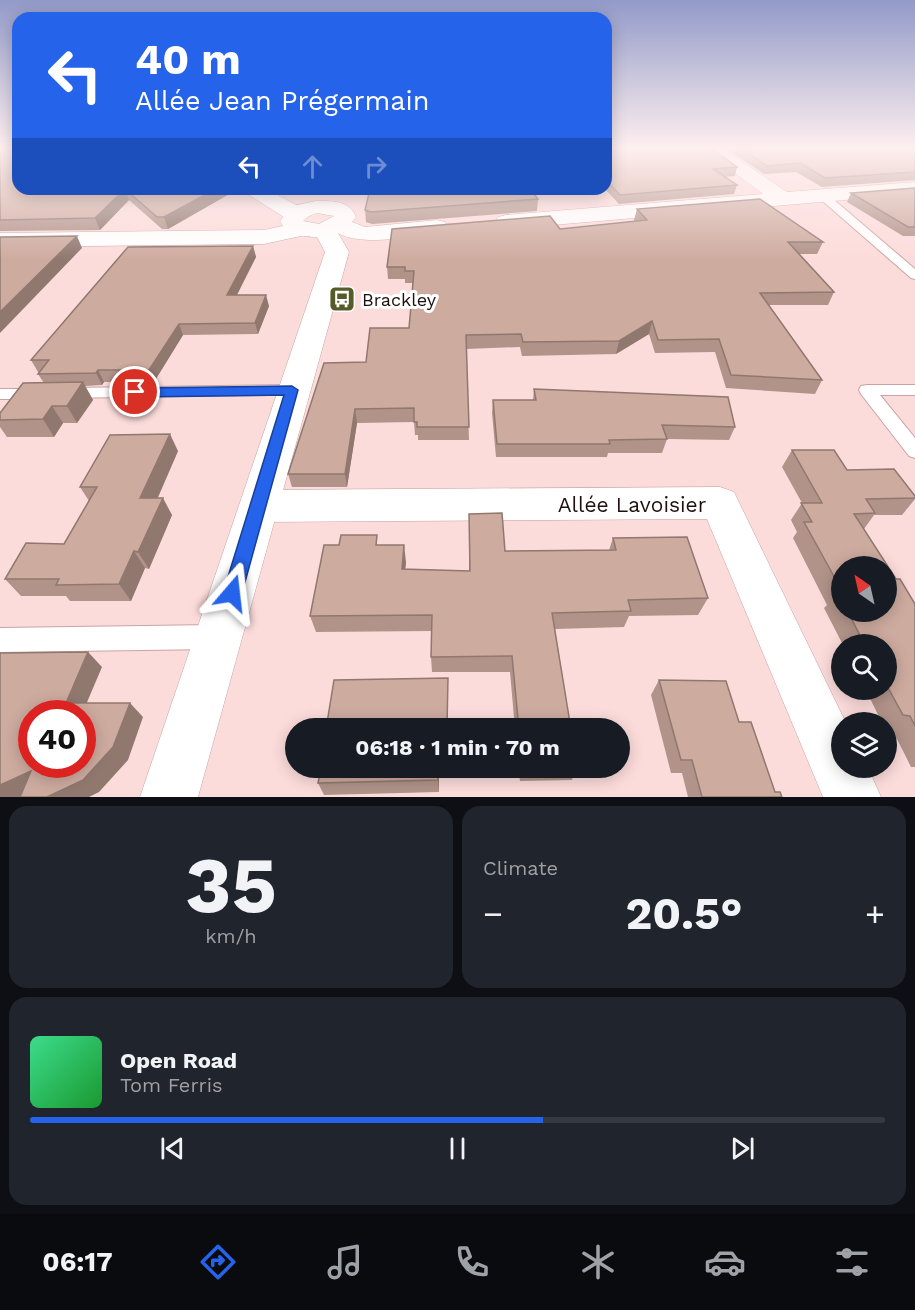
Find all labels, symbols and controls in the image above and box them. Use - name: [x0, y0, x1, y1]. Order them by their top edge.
- text: 40 m: [135, 35, 241, 84]
- icon: left: [36, 36, 114, 114]
- text: Allée Jean Prégermain: [135, 85, 429, 117]
- icon: left: [233, 150, 266, 183]
- icon: ahead: [296, 150, 329, 183]
- icon: right: [359, 150, 392, 183]
- bus stop icon: Brackley: [327, 284, 357, 314]
- place label: Brackley: [362, 289, 437, 310]
- pin: [109, 366, 160, 417]
- icon: arrive: [118, 375, 151, 408]
- street label: Allée Lavoisier: [558, 492, 707, 517]
- north arrow: [831, 556, 897, 622]
- map controls: [831, 556, 897, 778]
- position arrow: [200, 561, 264, 625]
- button: search: [831, 634, 897, 700]
- speed limit sign: 40: [18, 700, 96, 778]
- button: layers: [831, 712, 897, 778]
- text: 06:18 · 1 min · 70 m: [355, 735, 560, 760]
- text: 35: [185, 839, 277, 931]
- text: Climate: [483, 856, 558, 880]
- text: 20.5°: [626, 887, 742, 940]
- text: −: [483, 894, 503, 933]
- text: +: [865, 894, 885, 933]
- text: km/h: [205, 924, 257, 948]
- text: Open Road: [120, 1048, 237, 1073]
- text: Tom Ferris: [120, 1073, 223, 1097]
- icon: previous: [156, 1132, 189, 1165]
- icon: pause: [441, 1132, 474, 1165]
- icon: next: [726, 1132, 759, 1165]
- icon: directions: [197, 1241, 239, 1283]
- icon: music: [324, 1241, 366, 1283]
- icon: phone: [451, 1241, 493, 1283]
- icon: climate: [577, 1241, 619, 1283]
- icon: car: [704, 1241, 746, 1283]
- icon: filters: [831, 1241, 873, 1283]
- text: 06:17: [42, 1246, 113, 1278]

